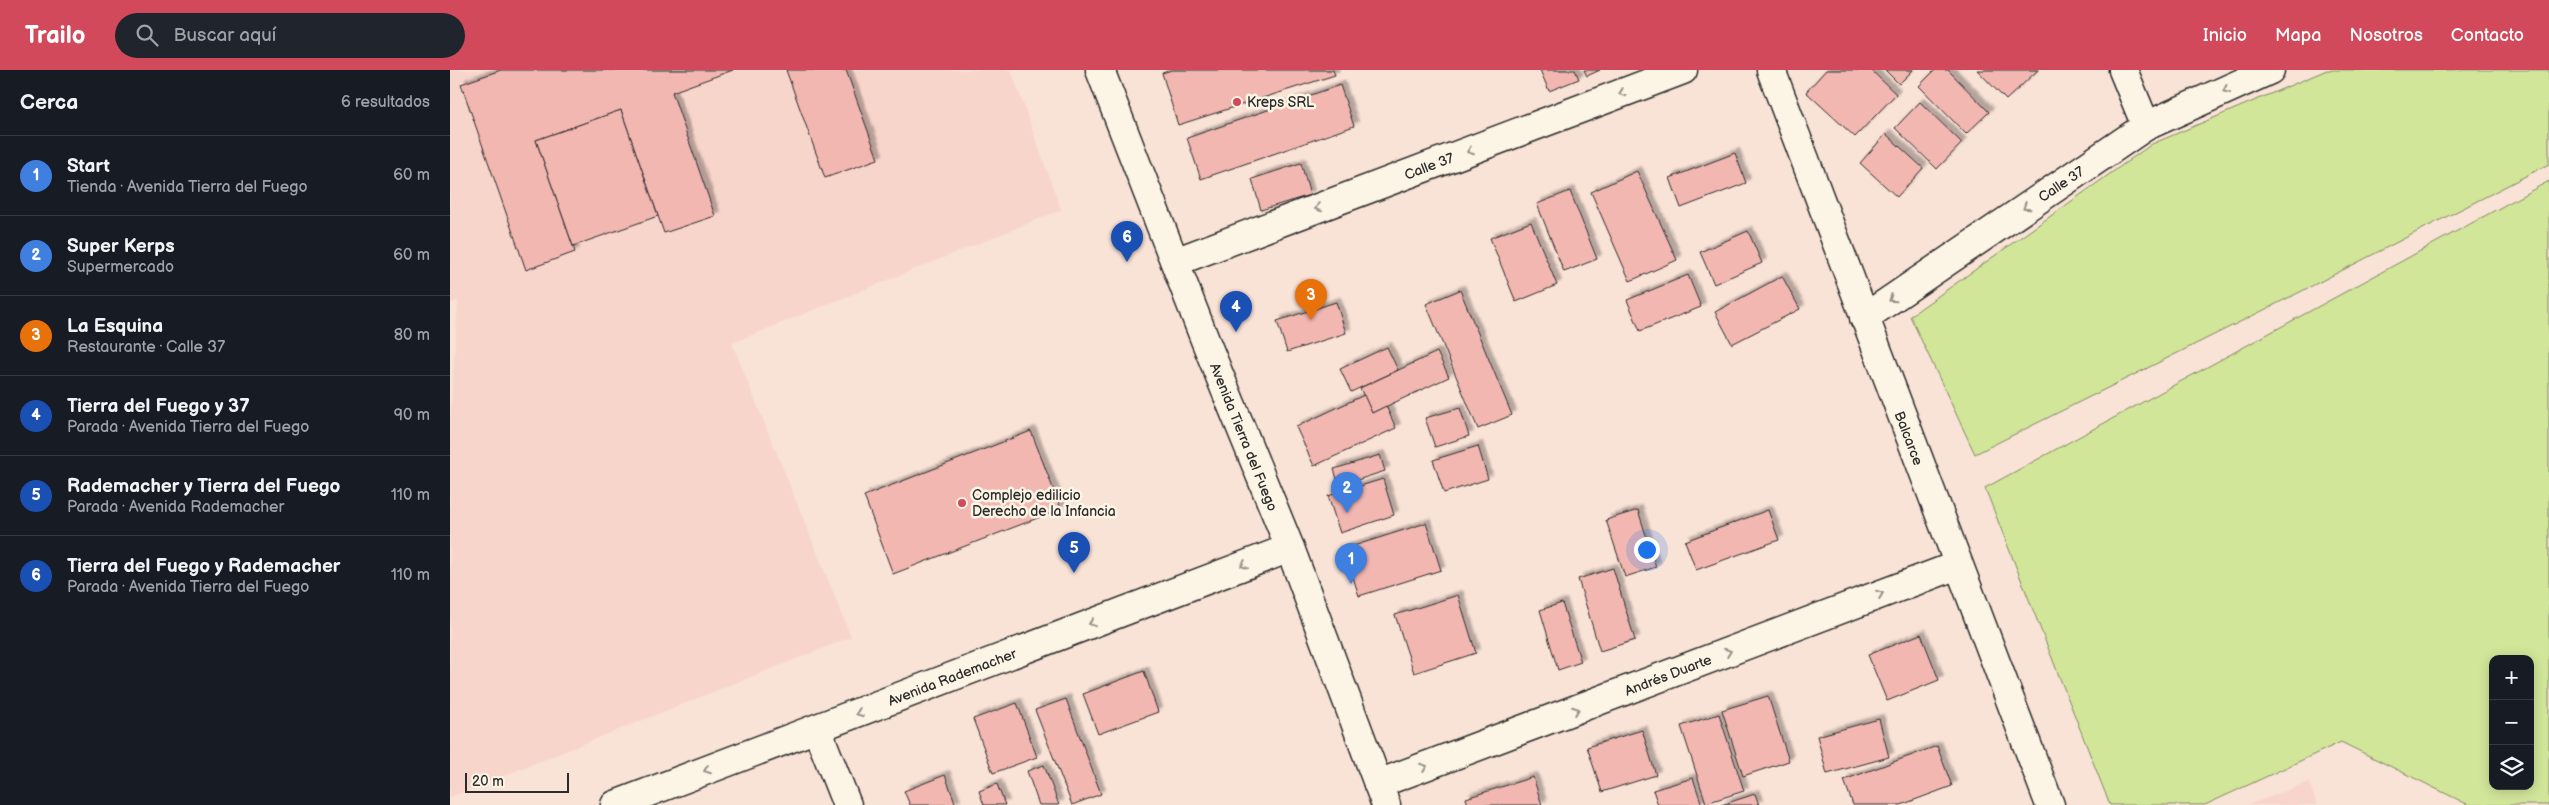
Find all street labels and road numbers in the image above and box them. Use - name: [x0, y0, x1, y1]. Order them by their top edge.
- street label: Calle 37: [1402, 149, 1456, 184]
- street label: Calle 37: [2035, 163, 2088, 206]
- street label: Avenida Tierra del Fuego: [1206, 361, 1281, 514]
- street label: Balcarce: [1890, 409, 1927, 468]
- street label: Avenida Rademacher: [886, 645, 1020, 710]
- street label: Andrés Duarte: [1622, 651, 1714, 700]

